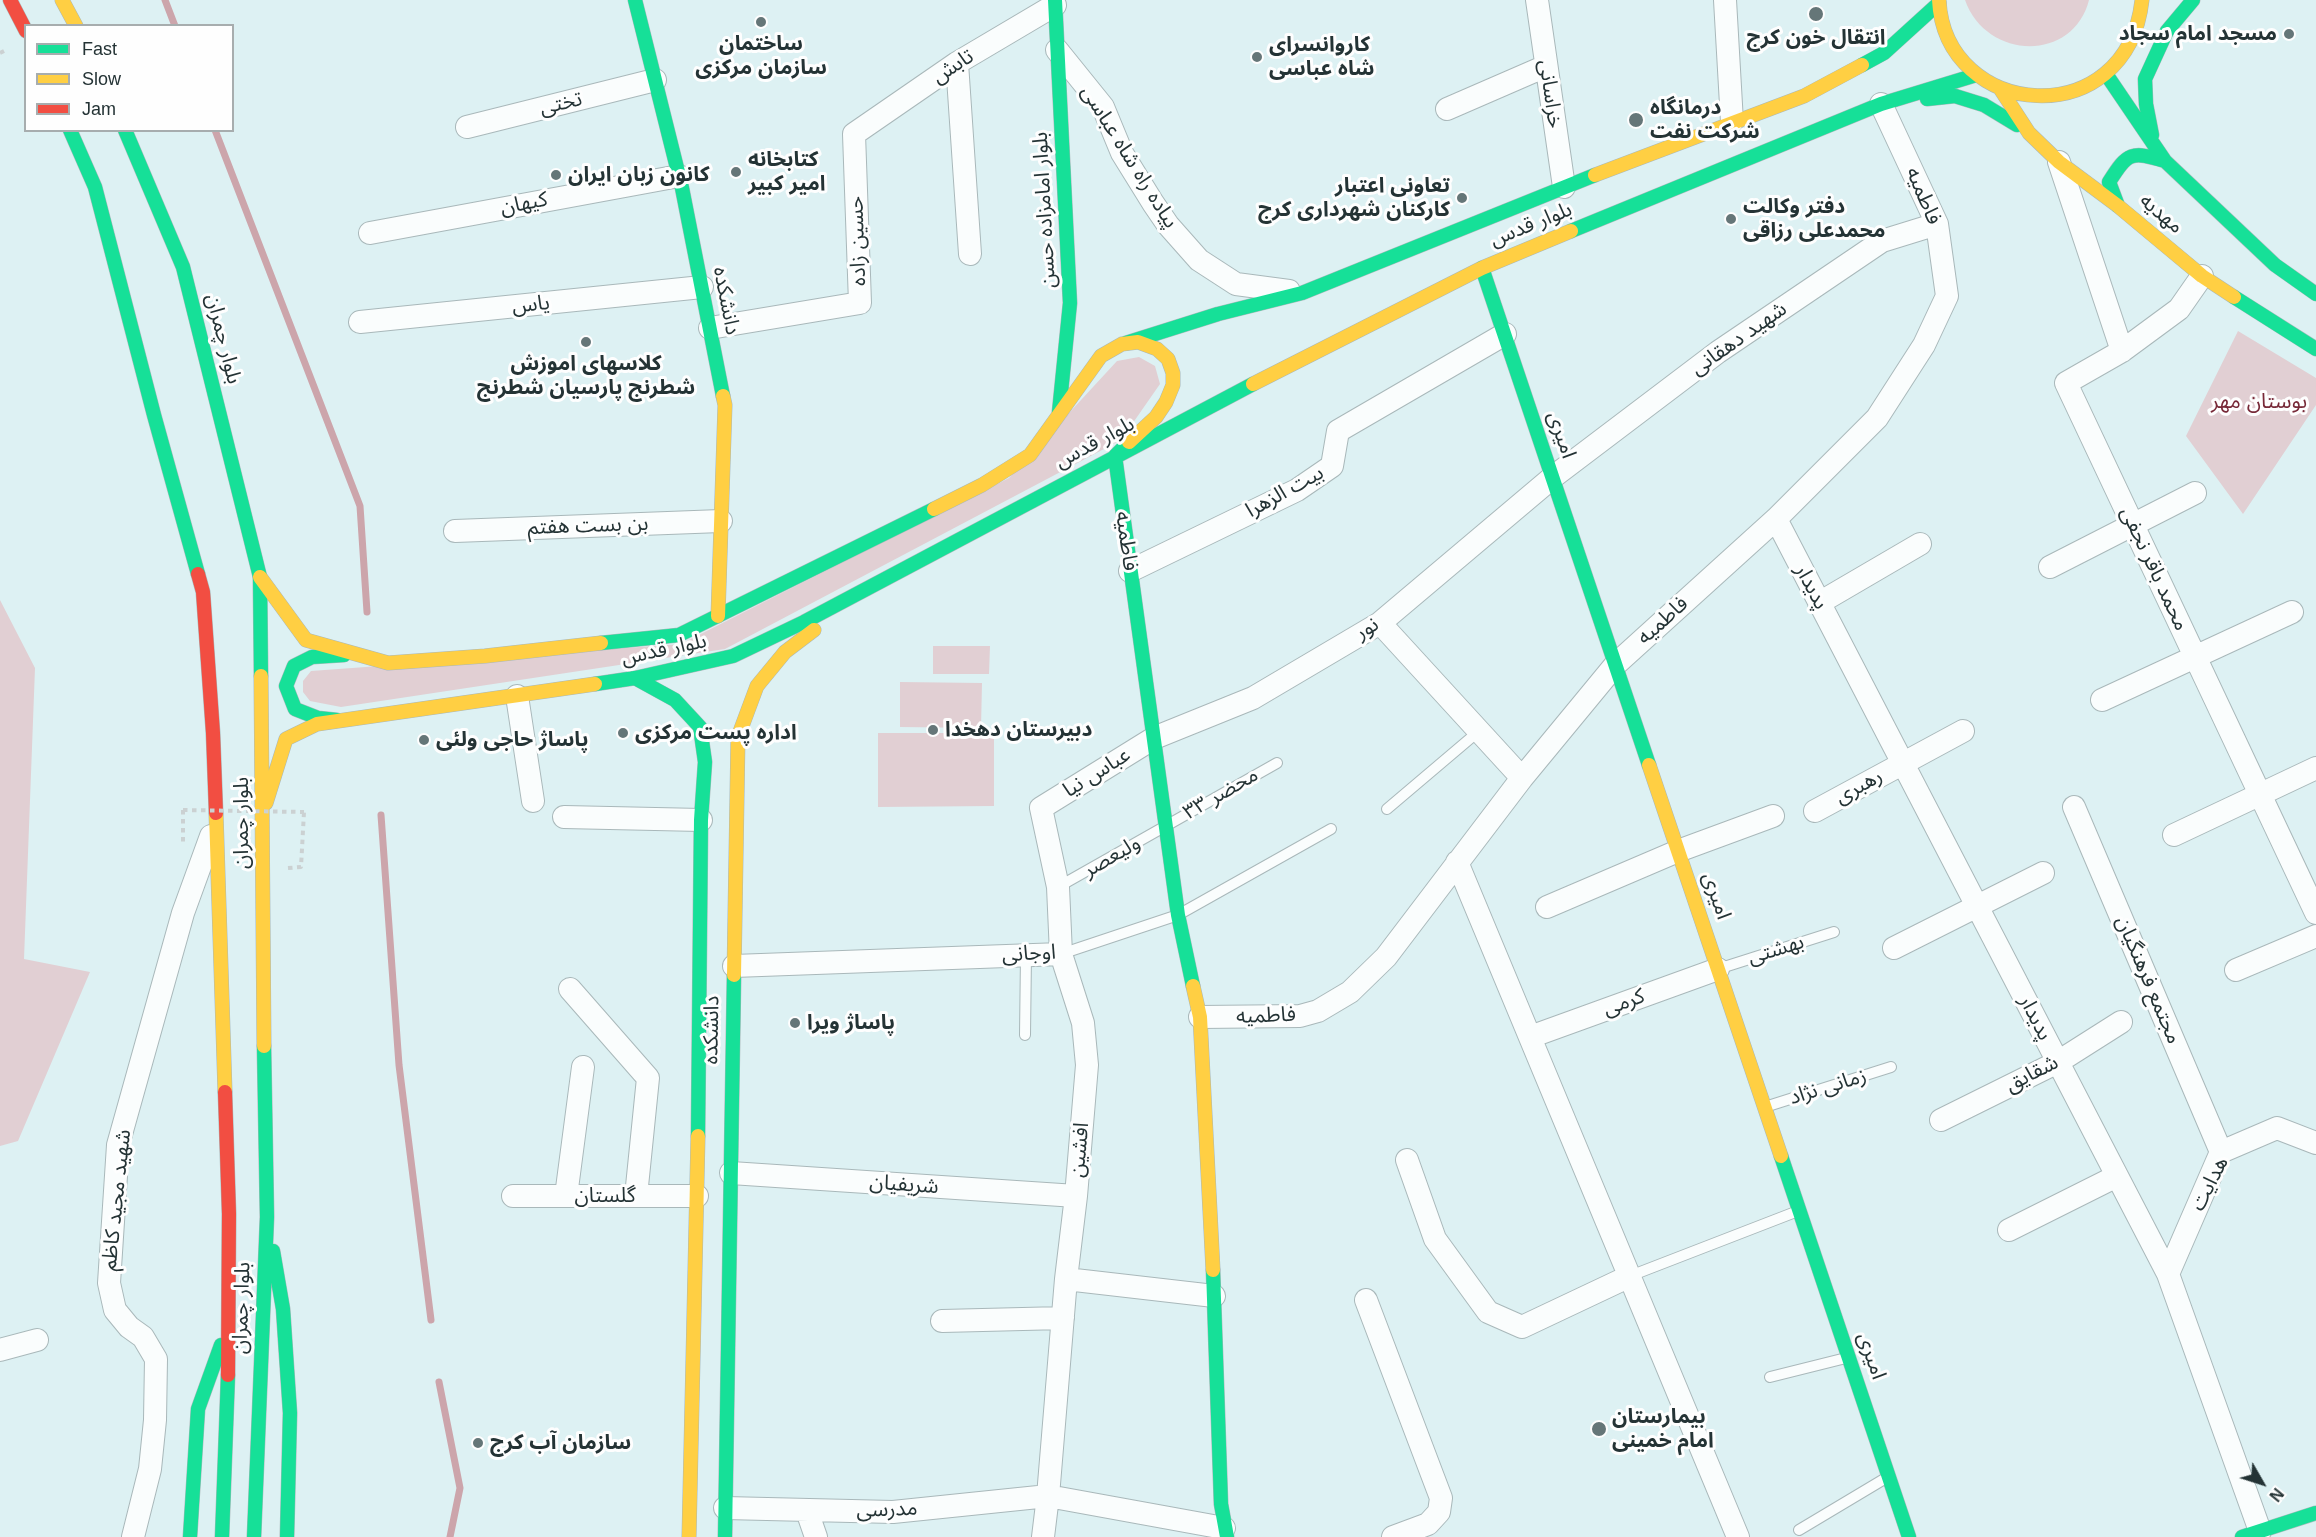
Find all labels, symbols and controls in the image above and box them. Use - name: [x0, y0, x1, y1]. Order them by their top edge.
- marker: انتقال خون کرج: [1807, 5, 1825, 23]
- marker: ساختمان سازمان مرکزی: [754, 15, 768, 29]
- place label: مسجد امام سجاد: [2119, 21, 2277, 47]
- legend: [24, 24, 234, 132]
- place label: انتقال خون کرج: [1746, 25, 1886, 51]
- marker: مسجد امام سجاد: [2282, 27, 2296, 41]
- place label: ساختمان سازمان مرکزی: [695, 31, 827, 81]
- place label: کاروانسرای شاه عباسی: [1269, 32, 1375, 82]
- text: Fast: [82, 39, 117, 59]
- street label: تابش: [927, 44, 979, 90]
- marker: کاروانسرای شاه عباسی: [1250, 50, 1264, 64]
- street label: خراسانی: [1533, 58, 1567, 130]
- text: Slow: [82, 69, 121, 89]
- street label: پیاده راه شاه عباسی: [1075, 81, 1183, 233]
- street label: تختی: [537, 87, 585, 121]
- place label: درمانگاه شرکت نفت: [1650, 95, 1760, 145]
- text: Jam: [82, 99, 116, 119]
- marker: درمانگاه شرکت نفت: [1627, 111, 1645, 129]
- street label: بلوار امامزاده حسن: [1028, 131, 1062, 289]
- place label: کتابخانه امیر کبیر: [748, 147, 825, 197]
- place label: کانون زبان ایران: [568, 162, 709, 188]
- street label: فاطمیه: [1900, 164, 1946, 228]
- marker: کتابخانه امیر کبیر: [729, 165, 743, 179]
- marker: کانون زبان ایران: [549, 168, 563, 182]
- place label: تعاونی اعتبار کارکنان شهرداری کرج: [1258, 173, 1450, 223]
- street label: کیهان: [498, 187, 550, 221]
- street label: مهدیه: [2134, 188, 2188, 240]
- marker: تعاونی اعتبار کارکنان شهرداری کرج: [1455, 191, 1469, 205]
- place label: دفتر وکالت محمدعلی رزاقی: [1743, 194, 1885, 244]
- street label: حسین زاده: [844, 196, 872, 286]
- street label: بلوار قدس: [1486, 197, 1576, 253]
- marker: دفتر وکالت محمدعلی رزاقی: [1724, 212, 1738, 226]
- street label: دانشکده: [707, 265, 745, 337]
- street label: یاس: [511, 290, 551, 320]
- street label: بلوار چمران: [200, 291, 246, 387]
- street label: شهید دهقانی: [1686, 297, 1792, 381]
- marker: کلاسهای اموزش شطرنج پارسیان شطرنج: [579, 335, 593, 349]
- place label: کلاسهای اموزش شطرنج پارسیان شطرنج: [477, 351, 695, 401]
- park label: بوستان مهر: [2211, 389, 2307, 415]
- street label: امیری: [1541, 408, 1581, 462]
- street label: بلوار قدس: [1051, 412, 1139, 474]
- street label: بیت الزهرا: [1242, 460, 1328, 524]
- street label: محمد باقر نجفی: [2114, 503, 2194, 635]
- street label: فاطمیه: [1109, 510, 1143, 572]
- street label: بن بست هفتم: [527, 511, 649, 541]
- street label: پدیدار: [1789, 560, 1833, 614]
- street label: فاطمیه: [1632, 592, 1694, 650]
- street label: نور: [1350, 612, 1384, 646]
- street label: بلوار قدس: [619, 629, 709, 671]
- place label: دبیرستان دهخدا: [945, 717, 1092, 743]
- place label: اداره پست مرکزی: [635, 720, 797, 746]
- marker: دبیرستان دهخدا: [926, 723, 940, 737]
- marker: اداره پست مرکزی: [616, 726, 630, 740]
- place label: پاساژ حاجی ولئی: [436, 727, 589, 753]
- marker: پاساژ حاجی ولئی: [417, 733, 431, 747]
- street label: عباس نیا: [1059, 743, 1135, 803]
- street label: محضر ۳۳: [1179, 762, 1263, 826]
- street label: رهبری: [1831, 764, 1887, 810]
- street label: بلوار چمران: [229, 777, 255, 869]
- street label: ولیعصر: [1079, 831, 1145, 883]
- street label: امیری: [1696, 869, 1736, 923]
- street label: مجتمع فرهنگیان: [2110, 912, 2186, 1048]
- street label: بهشتی: [1745, 930, 1807, 970]
- street label: اوجانی: [1001, 940, 1057, 968]
- street label: کرمی: [1600, 984, 1648, 1022]
- street label: پدیدار: [2013, 991, 2057, 1045]
- street label: دانشکده: [699, 995, 725, 1065]
- street label: فاطمیه: [1236, 1002, 1296, 1030]
- place label: پاساژ ویرا: [807, 1010, 895, 1036]
- marker: پاساژ ویرا: [788, 1016, 802, 1030]
- street label: شقایق: [2001, 1050, 2063, 1098]
- street label: زمانی نژاد: [1786, 1063, 1870, 1111]
- street label: افشین: [1065, 1121, 1095, 1179]
- street label: شهید مجید کاظم: [97, 1128, 137, 1272]
- street label: هدایت: [2186, 1153, 2234, 1215]
- street label: شریفیان: [869, 1170, 939, 1200]
- street label: گلستان: [574, 1183, 636, 1209]
- street label: بلوار چمران: [228, 1262, 256, 1354]
- street label: امیری: [1851, 1329, 1891, 1383]
- place label: بیمارستان امام خمینی: [1612, 1404, 1714, 1454]
- marker: بیمارستان امام خمینی: [1590, 1420, 1608, 1438]
- place label: سازمان آب کرج: [490, 1430, 631, 1456]
- marker: سازمان آب کرج: [471, 1436, 485, 1450]
- north arrow: [2232, 1453, 2292, 1513]
- text: N: [2266, 1485, 2287, 1504]
- street label: مدرسی: [856, 1496, 918, 1524]

